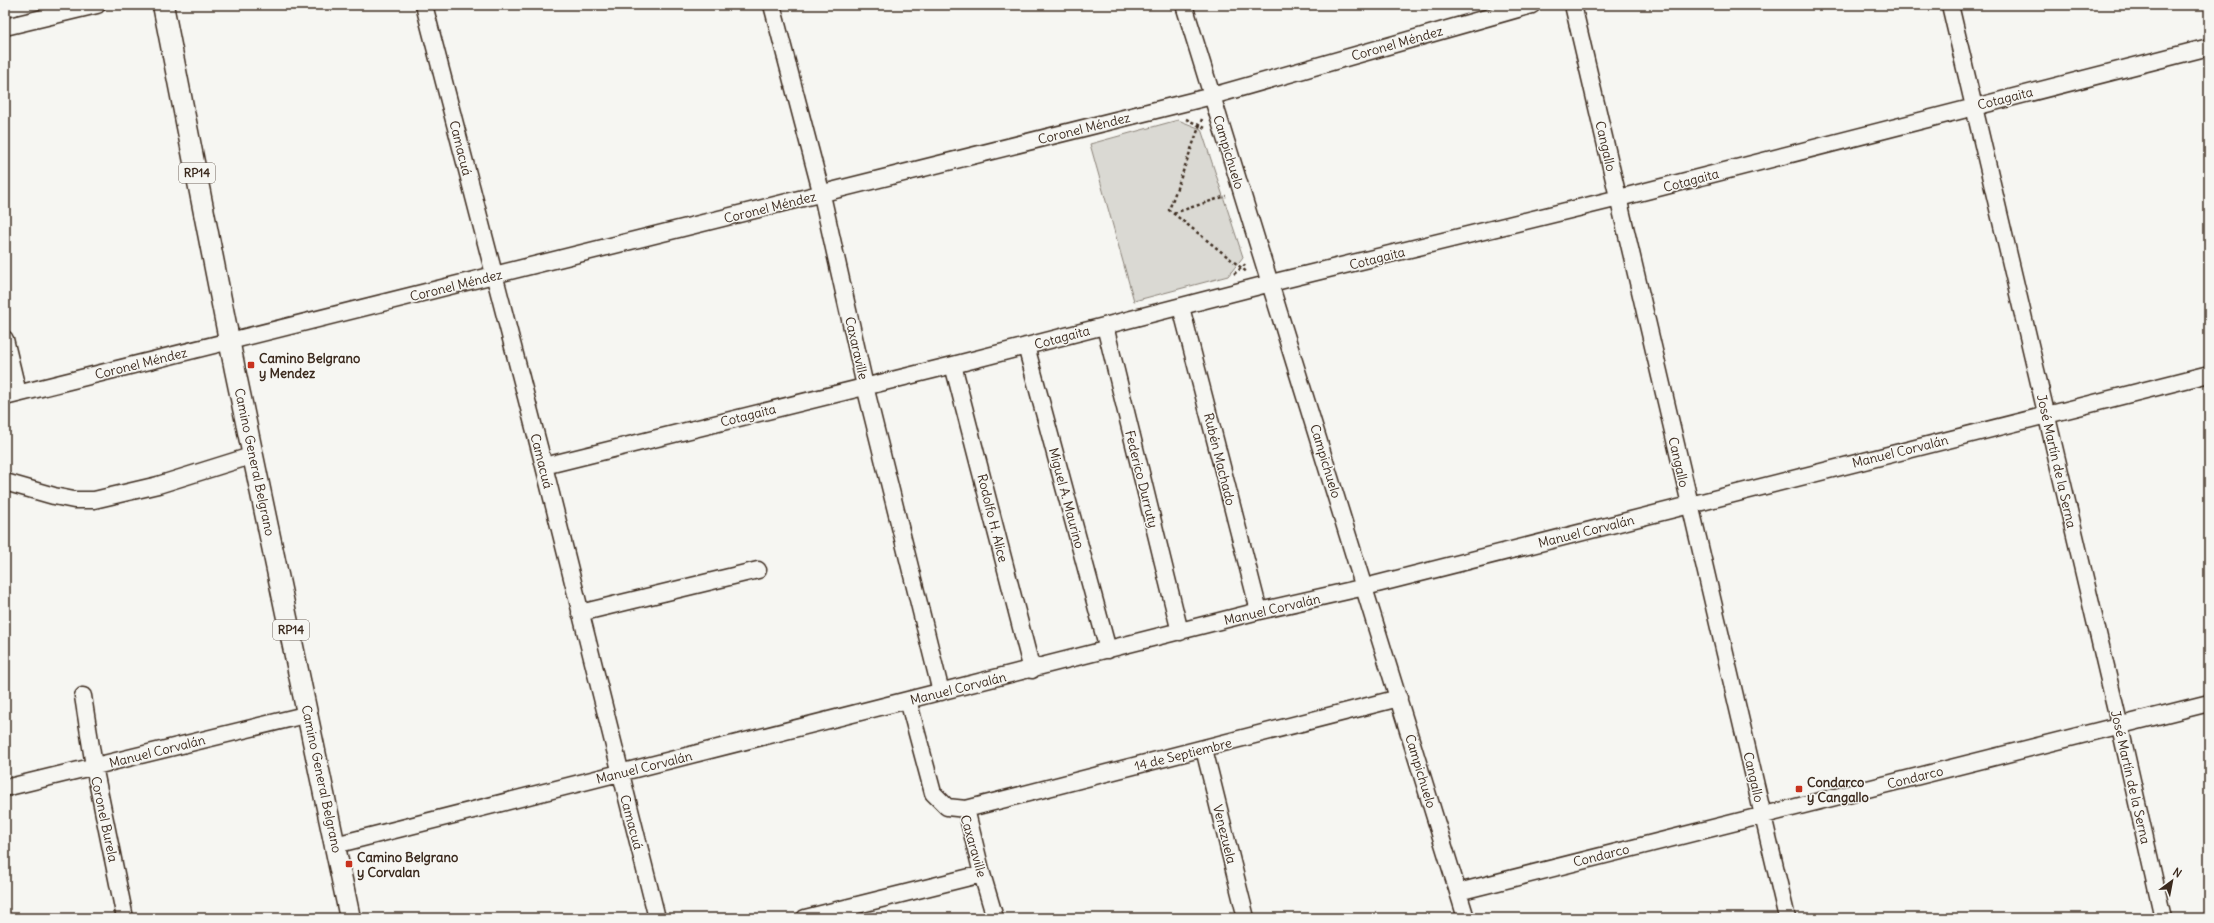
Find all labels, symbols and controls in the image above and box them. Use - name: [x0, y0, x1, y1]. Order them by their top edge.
- street label: Coronel Méndez: [1349, 22, 1445, 65]
- street label: Cotagaita: [1976, 83, 2035, 114]
- street label: Coronel Méndez: [1036, 109, 1132, 148]
- street label: Campichuelo: [1209, 113, 1248, 191]
- street label: Camacuá: [445, 119, 476, 177]
- street label: Cangallo: [1591, 119, 1620, 173]
- road number: RP14: [179, 163, 215, 183]
- street label: Cotagaita: [1661, 165, 1721, 196]
- street label: Coronel Méndez: [722, 188, 818, 227]
- street label: Cotagaita: [1348, 243, 1407, 274]
- street label: Coronel Méndez: [408, 266, 504, 305]
- street label: Caxaraville: [841, 315, 872, 381]
- street label: Cotagaita: [1032, 322, 1092, 353]
- street label: Coronel Méndez: [93, 344, 189, 383]
- place label: Camino Belgrano y Mendez: [259, 350, 360, 382]
- marker: Camino Belgrano y Mendez: [246, 360, 256, 370]
- street label: Camino General Belgrano: [231, 387, 278, 538]
- street label: José Martín de la Serna: [2033, 393, 2080, 530]
- street label: Cotagaita: [719, 400, 778, 431]
- street label: Rubén Machado: [1200, 411, 1239, 507]
- street label: Campichuelo: [1306, 422, 1345, 500]
- street label: Federico Durruty: [1121, 428, 1162, 530]
- street label: Manuel Corvalán: [1850, 431, 1950, 472]
- street label: Camacuá: [526, 432, 557, 490]
- street label: Cangallo: [1664, 435, 1693, 489]
- street label: Miguel A. Maurino: [1045, 446, 1088, 550]
- street label: Rodolfo H. Alice: [973, 472, 1012, 564]
- street label: Manuel Corvalán: [1536, 511, 1636, 552]
- street label: Manuel Corvalán: [1222, 590, 1322, 629]
- road number: RP14: [273, 620, 309, 640]
- street label: Manuel Corvalán: [908, 668, 1008, 709]
- street label: Camino General Belgrano: [298, 704, 345, 855]
- street label: José Martín de la Serna: [2107, 709, 2154, 846]
- street label: Manuel Corvalán: [107, 731, 207, 772]
- street label: Campichuelo: [1401, 732, 1440, 810]
- street label: 14 de Septiembre: [1133, 734, 1234, 775]
- street label: Manuel Corvalán: [594, 747, 694, 788]
- street label: Cangallo: [1739, 750, 1768, 804]
- street label: Condarco: [1885, 762, 1945, 793]
- place label: Condarco y Cangallo: [1807, 774, 1869, 806]
- street label: Coronel Burela: [87, 775, 122, 863]
- marker: Condarco y Cangallo: [1794, 784, 1804, 794]
- street label: Camacuá: [616, 793, 647, 851]
- street label: Venezuela: [1209, 803, 1240, 865]
- street label: Caxaraville: [957, 813, 991, 879]
- street label: Condarco: [1571, 840, 1631, 871]
- place label: Camino Belgrano y Corvalan: [357, 849, 458, 881]
- marker: Camino Belgrano y Corvalan: [344, 859, 354, 869]
- north arrow: [2152, 861, 2192, 901]
- text: N: [2170, 865, 2184, 880]

